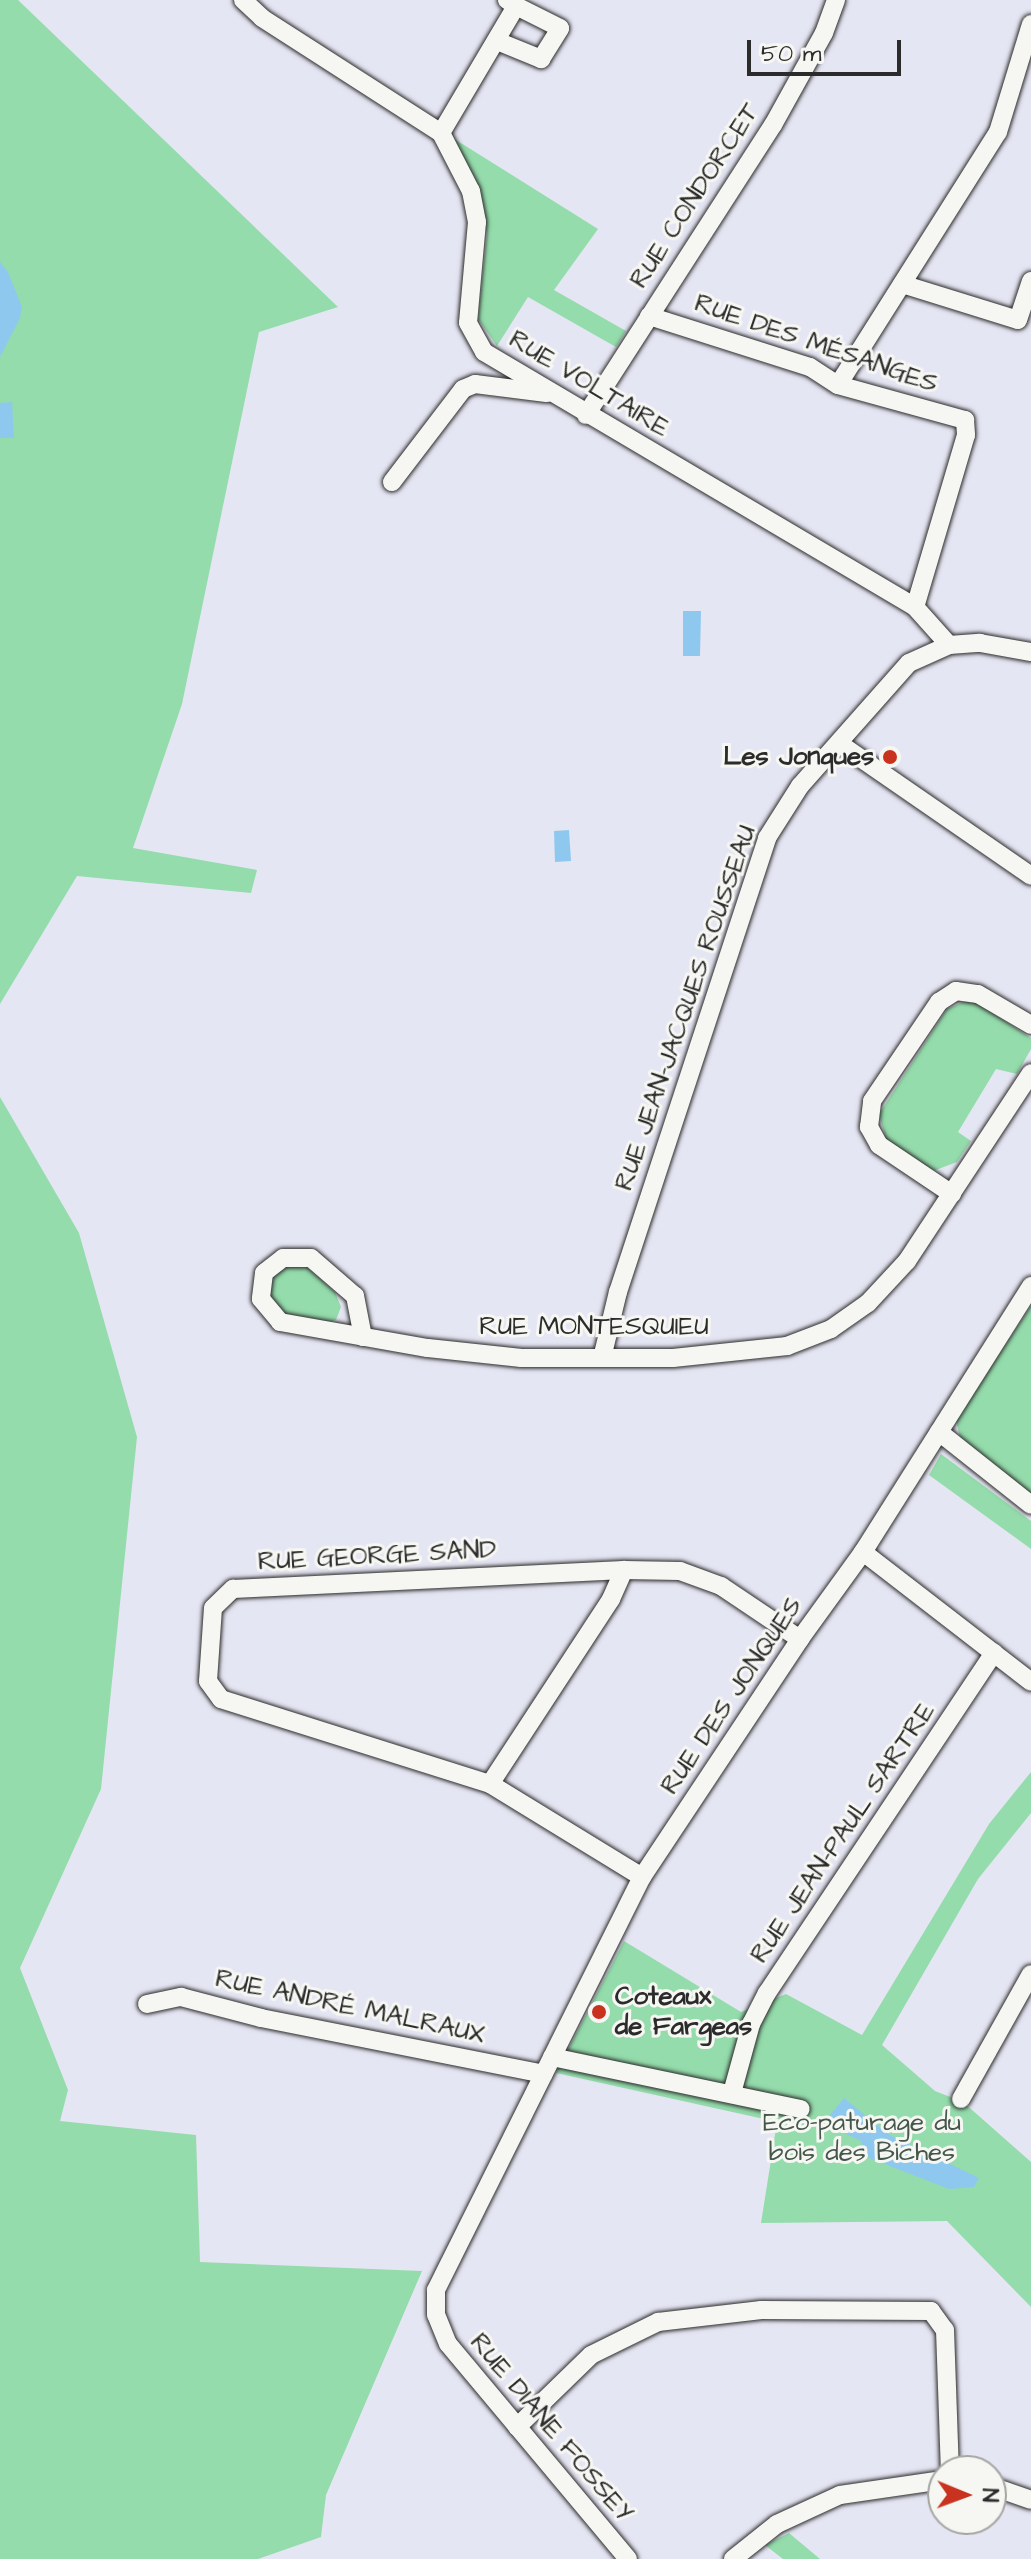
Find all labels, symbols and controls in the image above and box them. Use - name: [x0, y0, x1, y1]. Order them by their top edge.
- scale bar: [751, 24, 905, 74]
- text: 50 m: [761, 37, 821, 71]
- street label: RUE CONDORCET: [624, 98, 766, 294]
- street label: RUE DES MÉSANGES: [690, 288, 942, 400]
- street label: RUE VOLTAIRE: [503, 324, 675, 444]
- place label: Les Jonques: [723, 741, 874, 773]
- marker: Les Jonques: [881, 748, 899, 766]
- street label: RUE JEAN-JACQUES ROUSSEAU: [609, 821, 763, 1195]
- street label: RUE MONTESQUIEU: [479, 1311, 709, 1343]
- street label: RUE GEORGE SAND: [257, 1534, 497, 1578]
- street label: RUE DES JONQUES: [654, 1592, 810, 1800]
- street label: RUE JEAN-PAUL SARTRE: [744, 1697, 942, 1969]
- street label: RUE ANDRÉ MALRAUX: [212, 1963, 488, 2051]
- place label: Coteaux de Fargeas: [615, 1981, 752, 2042]
- marker: Coteaux de Fargeas: [590, 2003, 608, 2021]
- park label: Eco-paturage du bois des Biches: [763, 2107, 961, 2168]
- street label: RUE DIANE FOSSEY: [463, 2327, 639, 2529]
- north arrow: [927, 2455, 1007, 2535]
- text: N: [974, 2488, 1005, 2503]

